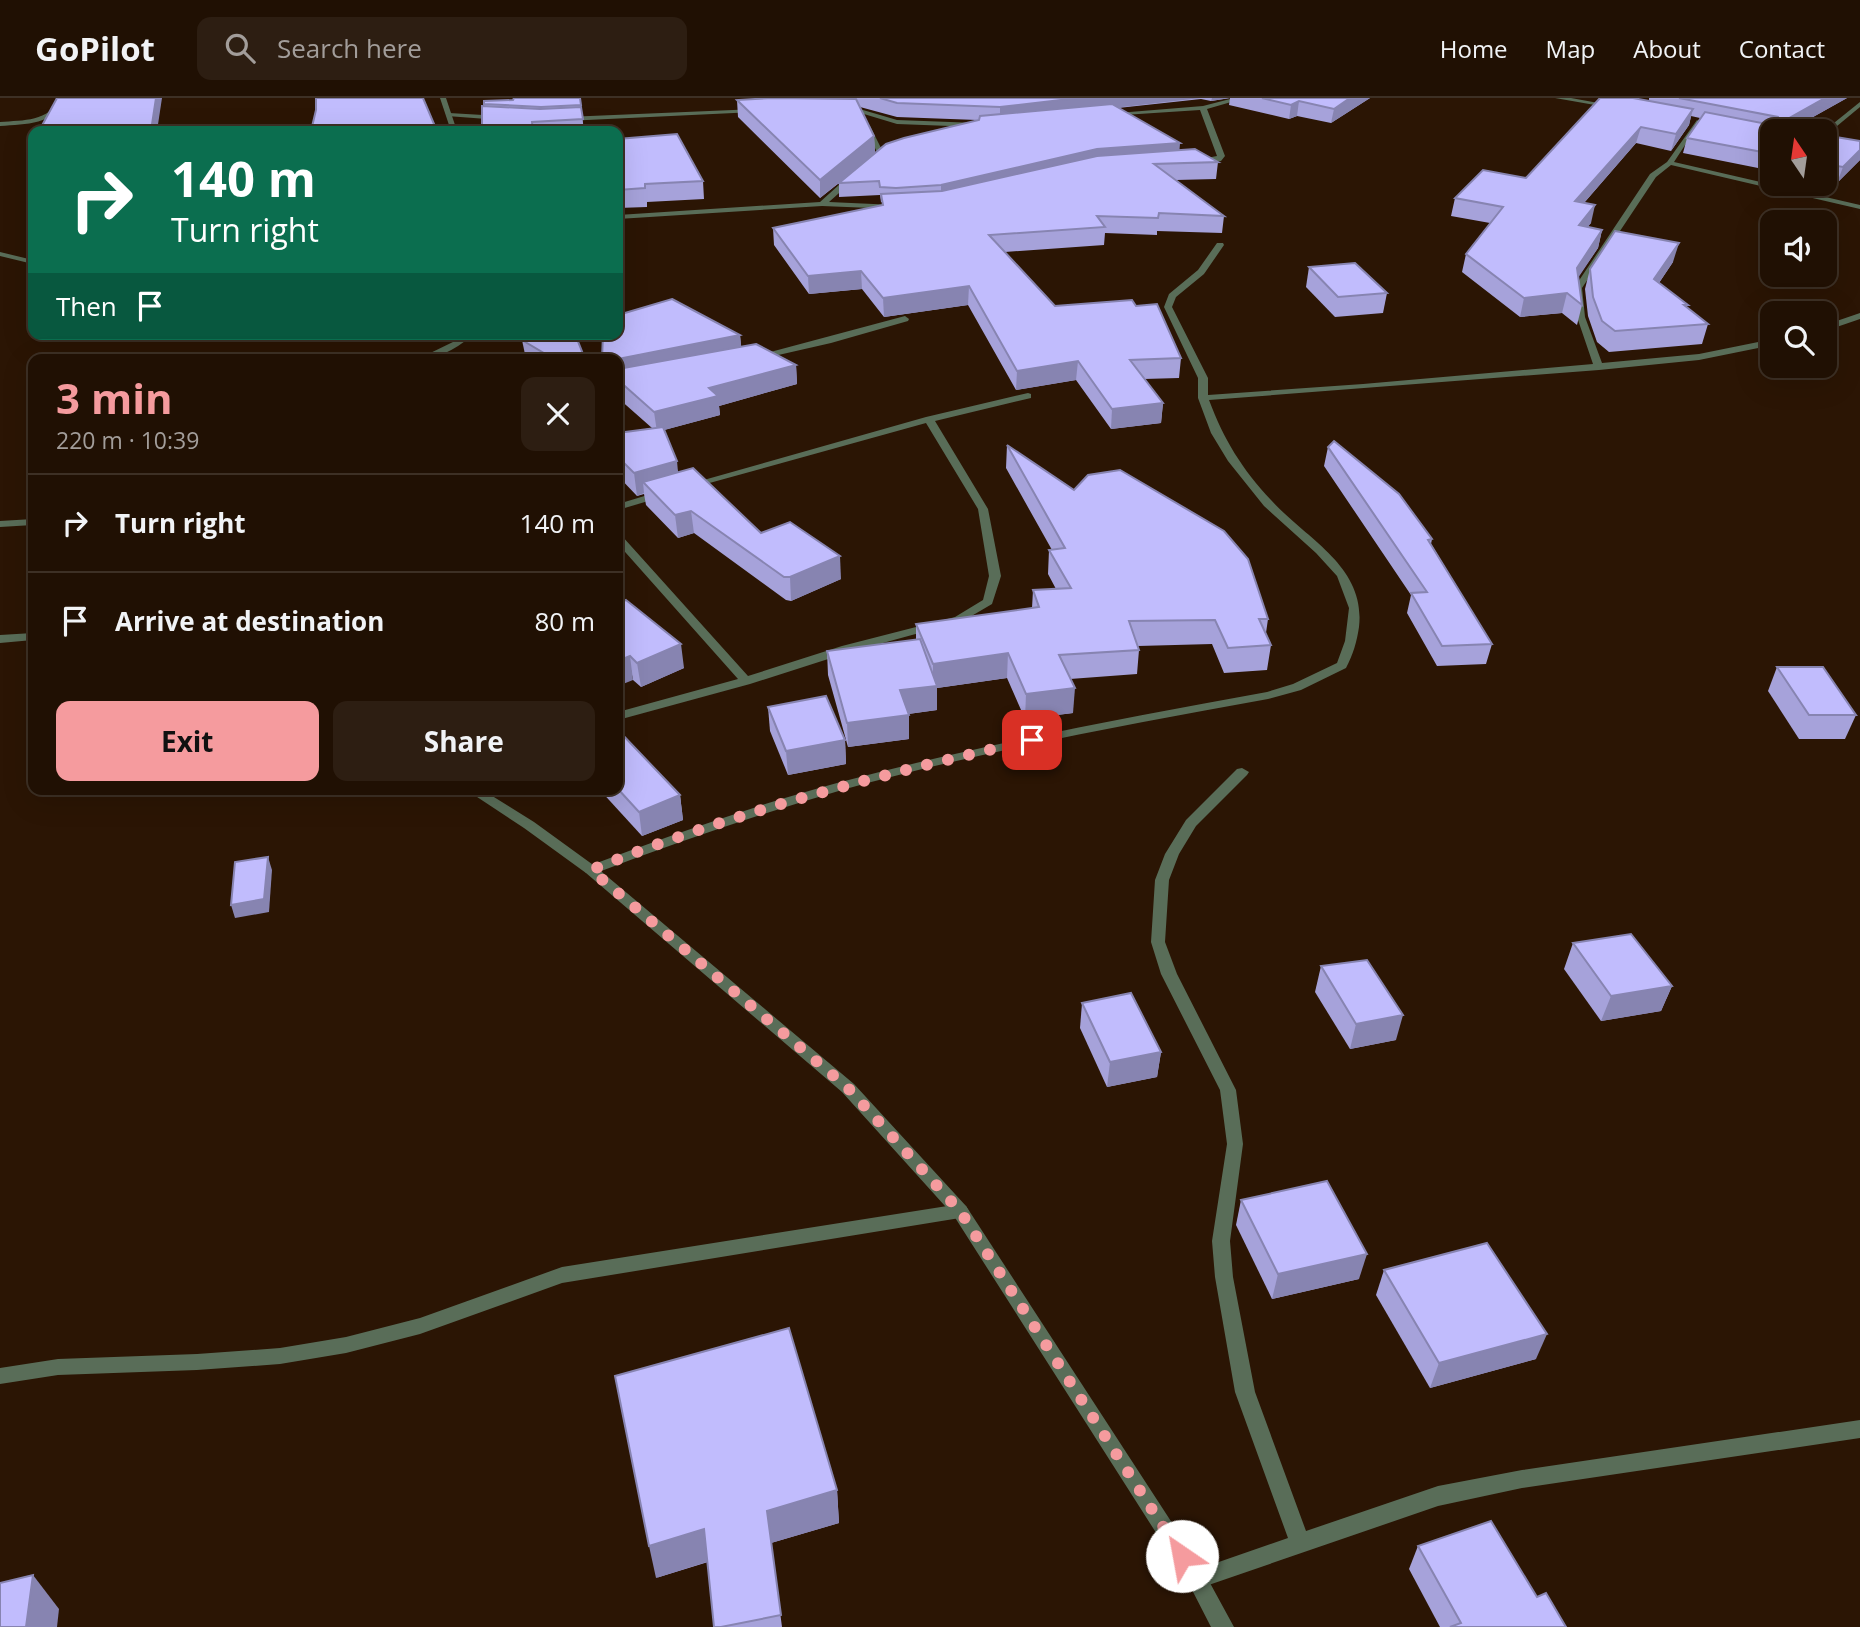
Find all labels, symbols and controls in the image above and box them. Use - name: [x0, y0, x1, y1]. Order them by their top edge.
- search box: [197, 17, 687, 80]
- text: GoPilot: [35, 26, 155, 71]
- icon: search: [221, 29, 259, 67]
- text: Search here: [277, 30, 422, 66]
- text: Home: [1440, 32, 1508, 65]
- text: Map: [1546, 32, 1595, 65]
- text: About: [1633, 32, 1701, 65]
- text: Contact: [1739, 32, 1825, 65]
- north arrow: [1760, 119, 1838, 196]
- map controls: [1760, 119, 1837, 378]
- text: 140 m: [171, 145, 316, 211]
- icon: right: [56, 154, 147, 245]
- text: Turn right: [171, 208, 319, 251]
- button: sound: [1760, 210, 1837, 287]
- icon: arrive: [131, 287, 169, 325]
- text: Then: [56, 288, 117, 324]
- button: search: [1760, 301, 1837, 378]
- text: 3 min: [56, 369, 173, 426]
- button: close: [521, 377, 595, 451]
- text: 220 m · 10:39: [56, 424, 199, 456]
- icon: right: [56, 504, 94, 542]
- text: Turn right: [115, 505, 246, 541]
- text: 140 m: [520, 505, 595, 541]
- icon: arrive: [56, 602, 94, 640]
- text: Arrive at destination: [115, 603, 384, 639]
- text: 80 m: [534, 603, 595, 639]
- button: Exit: [56, 701, 319, 781]
- button: Share: [333, 701, 595, 781]
- pin: [1002, 710, 1062, 770]
- icon: arrive: [1013, 721, 1051, 759]
- position arrow: [1145, 1519, 1219, 1593]

